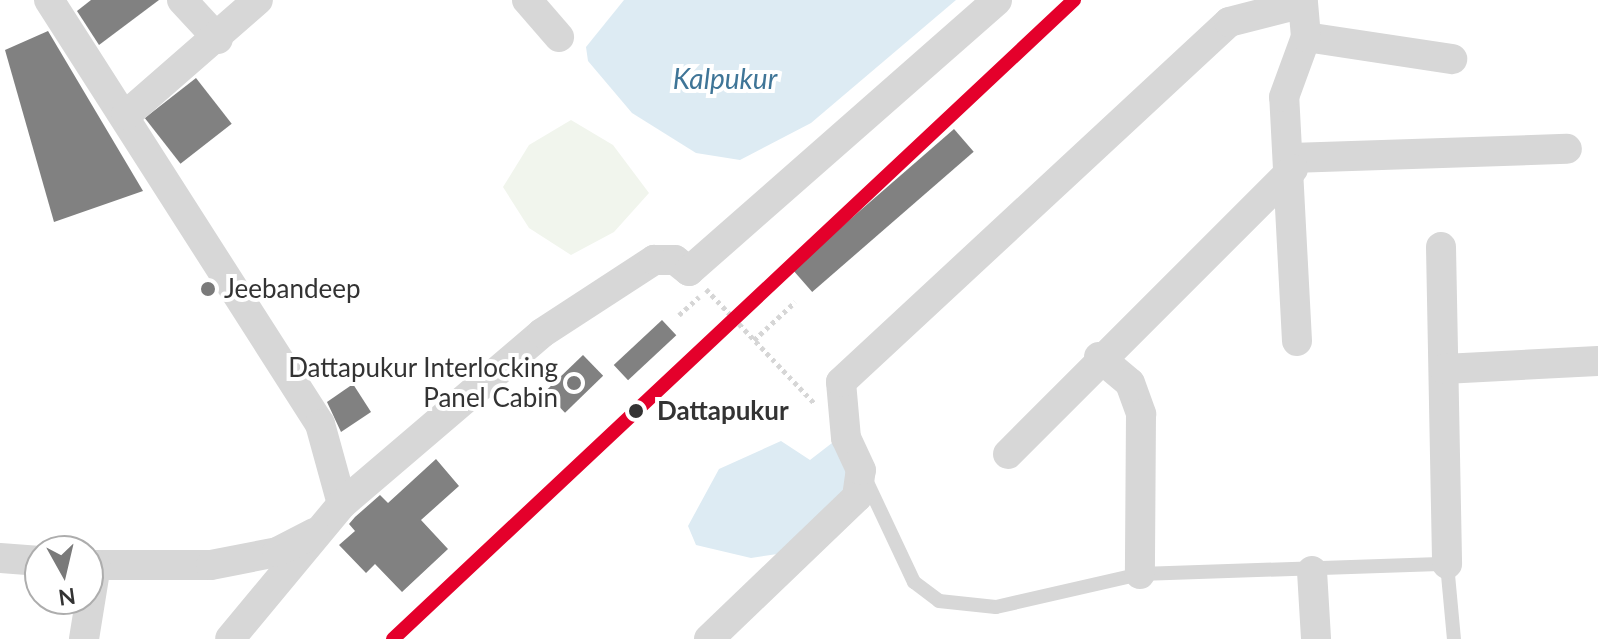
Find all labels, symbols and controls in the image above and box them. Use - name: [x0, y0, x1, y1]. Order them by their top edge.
- water label: Kalpukur: [673, 61, 777, 95]
- place label: Jeebandeep: [224, 273, 361, 305]
- marker: Jeebandeep: [199, 280, 217, 298]
- place label: Dattapukur Interlocking Panel Cabin: [288, 352, 558, 414]
- marker: Dattapukur Interlocking Panel Cabin: [565, 374, 583, 392]
- place label: Dattapukur: [657, 395, 789, 427]
- marker: Dattapukur: [622, 397, 650, 425]
- north arrow: [24, 535, 104, 615]
- text: N: [57, 583, 77, 612]

